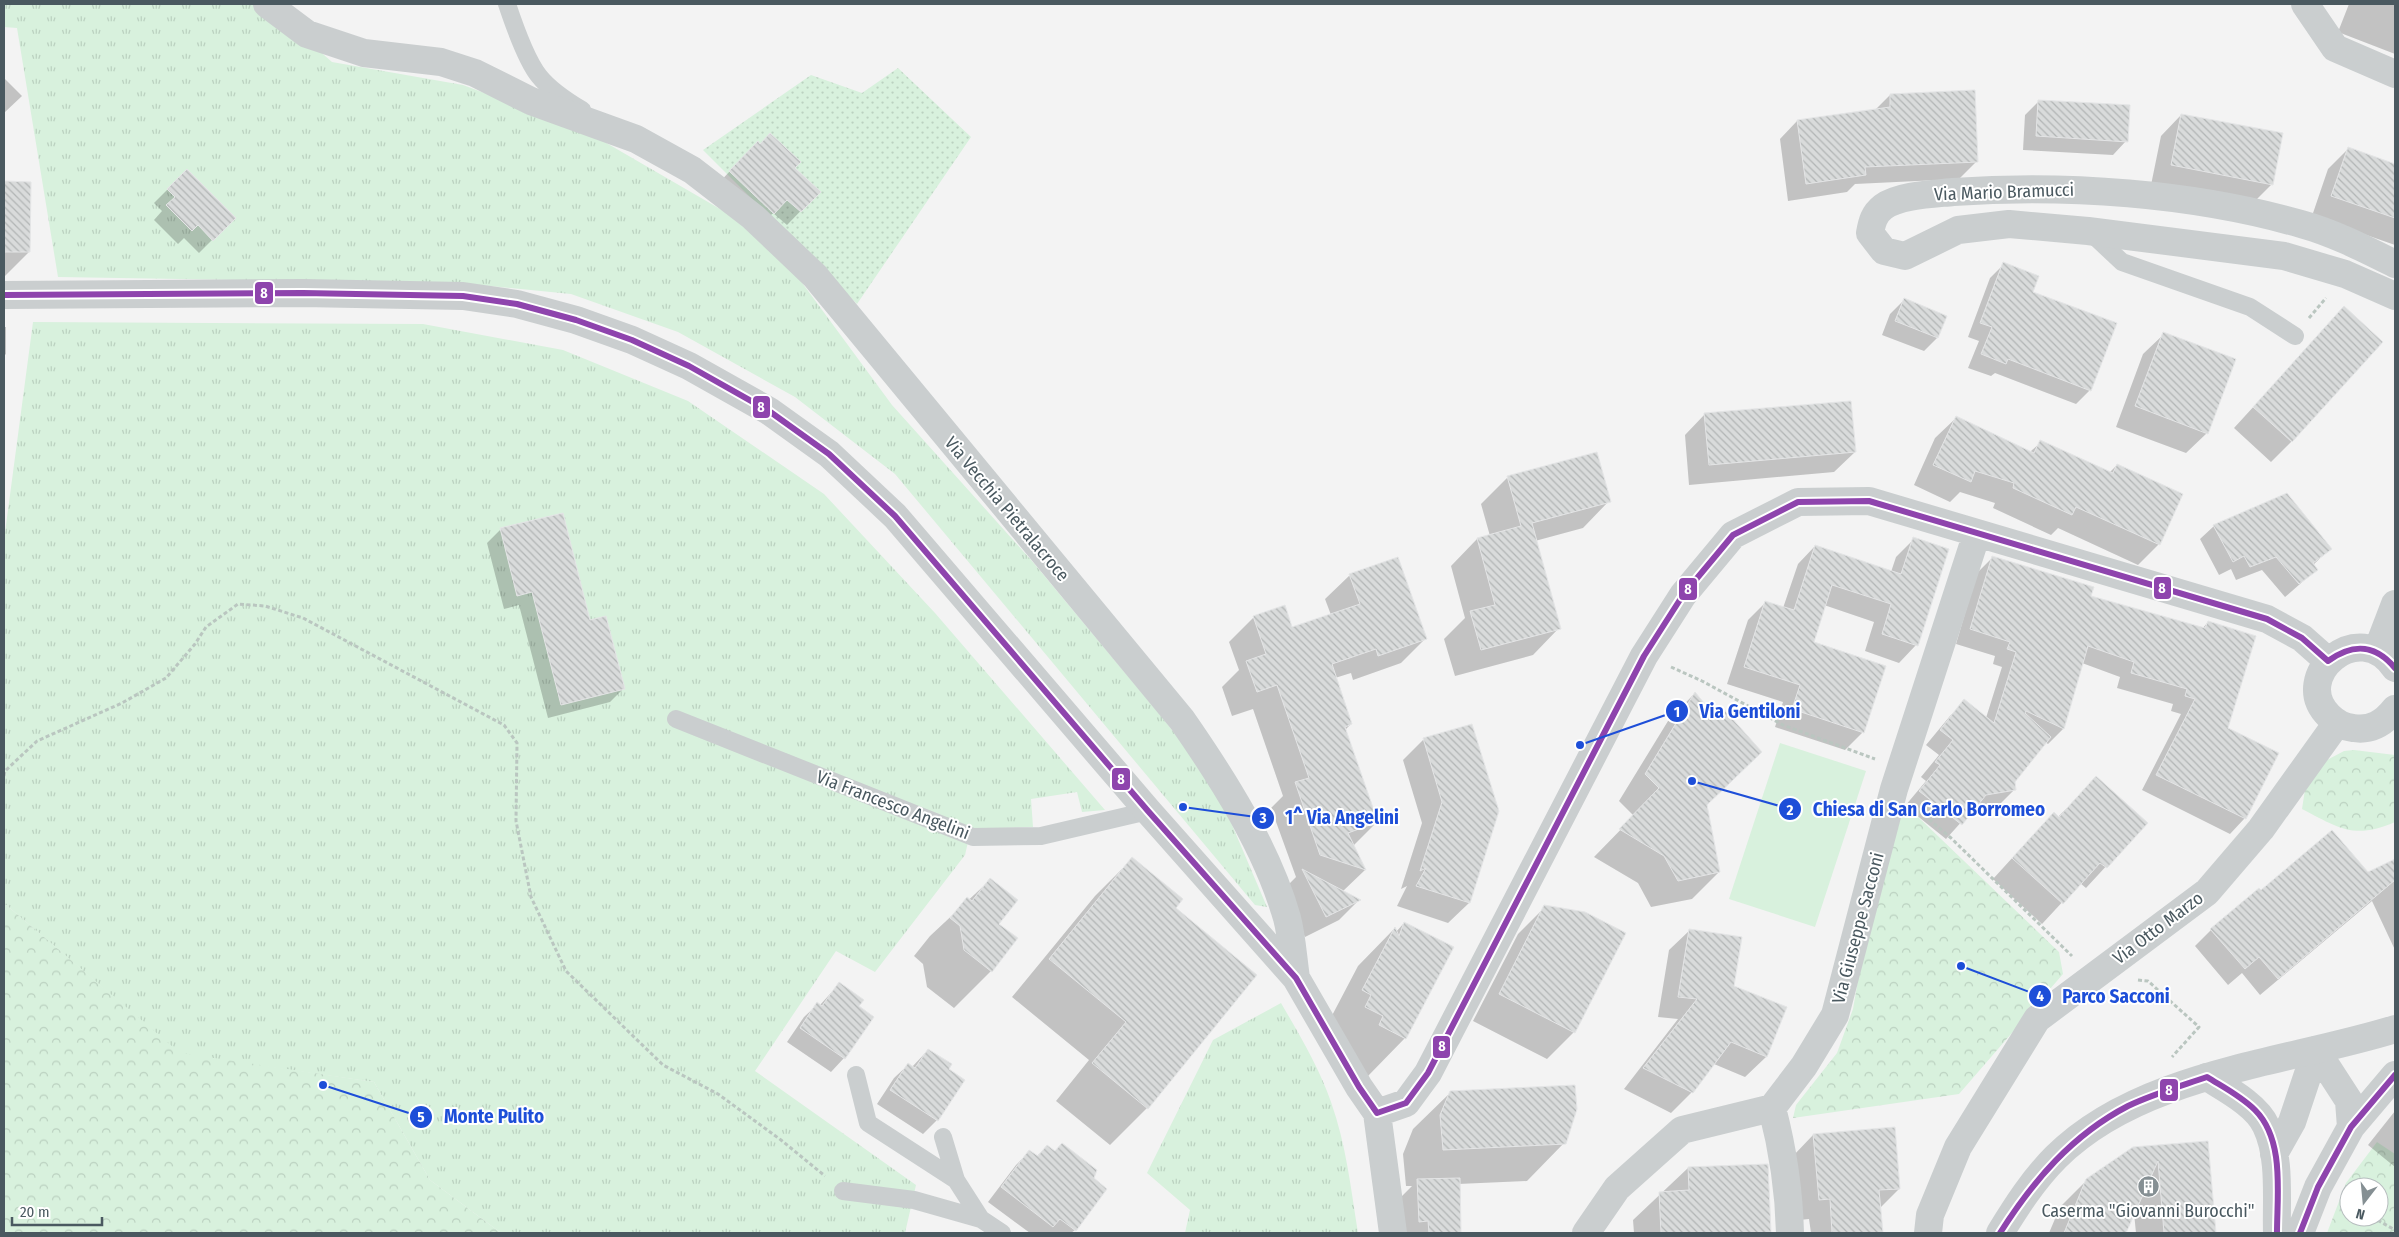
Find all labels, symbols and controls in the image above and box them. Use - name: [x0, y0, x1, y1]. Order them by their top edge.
- street label: Via Mario Bramucci: [1934, 179, 2074, 205]
- line badge: 8: [254, 281, 274, 305]
- text: 8: [260, 285, 268, 302]
- line badge: 8: [752, 395, 771, 419]
- text: 8: [757, 399, 765, 416]
- street label: Via Vecchia Pietralacroce: [940, 432, 1074, 586]
- line badge: 8: [2153, 576, 2172, 600]
- line badge: 8: [1678, 577, 1698, 601]
- text: 8: [2158, 580, 2166, 597]
- text: 8: [1684, 581, 1692, 598]
- callout: Via Gentiloni: [1665, 694, 1810, 728]
- text: Via Gentiloni: [1699, 700, 1800, 723]
- text: 1: [1674, 703, 1680, 721]
- street label: Via Francesco Angelini: [813, 766, 973, 844]
- line badge: 8: [1111, 767, 1131, 791]
- text: 8: [1117, 771, 1125, 788]
- callout: Chiesa di San Carlo Borromeo: [1778, 792, 2055, 826]
- text: Chiesa di San Carlo Borromeo: [1813, 798, 2045, 821]
- callout: 1^ Via Angelini: [1250, 801, 1409, 835]
- text: 2: [1786, 801, 1794, 819]
- text: 1^ Via Angelini: [1285, 806, 1399, 829]
- text: 3: [1258, 809, 1267, 827]
- street label: Via Giuseppe Sacconi: [1827, 850, 1889, 1006]
- street label: Via Otto Marzo: [2108, 887, 2208, 969]
- callout: Parco Sacconi: [2027, 979, 2179, 1013]
- text: Parco Sacconi: [2062, 985, 2170, 1008]
- text: 4: [2036, 987, 2044, 1005]
- line badge: 8: [1432, 1035, 1451, 1059]
- text: 8: [1438, 1038, 1446, 1055]
- line badge: 8: [2159, 1078, 2179, 1102]
- text: 8: [2165, 1082, 2173, 1099]
- callout: Monte Pulito: [409, 1100, 554, 1134]
- text: Monte Pulito: [444, 1105, 544, 1128]
- text: 5: [417, 1108, 425, 1126]
- building icon: Caserma "Giovanni Burocchi": [2136, 1174, 2160, 1198]
- north arrow: [2339, 1177, 2389, 1227]
- scale bar: [12, 1194, 102, 1226]
- place label: Caserma "Giovanni Burocchi": [2041, 1200, 2255, 1222]
- text: 20 m: [20, 1203, 50, 1221]
- text: N: [2354, 1205, 2367, 1223]

